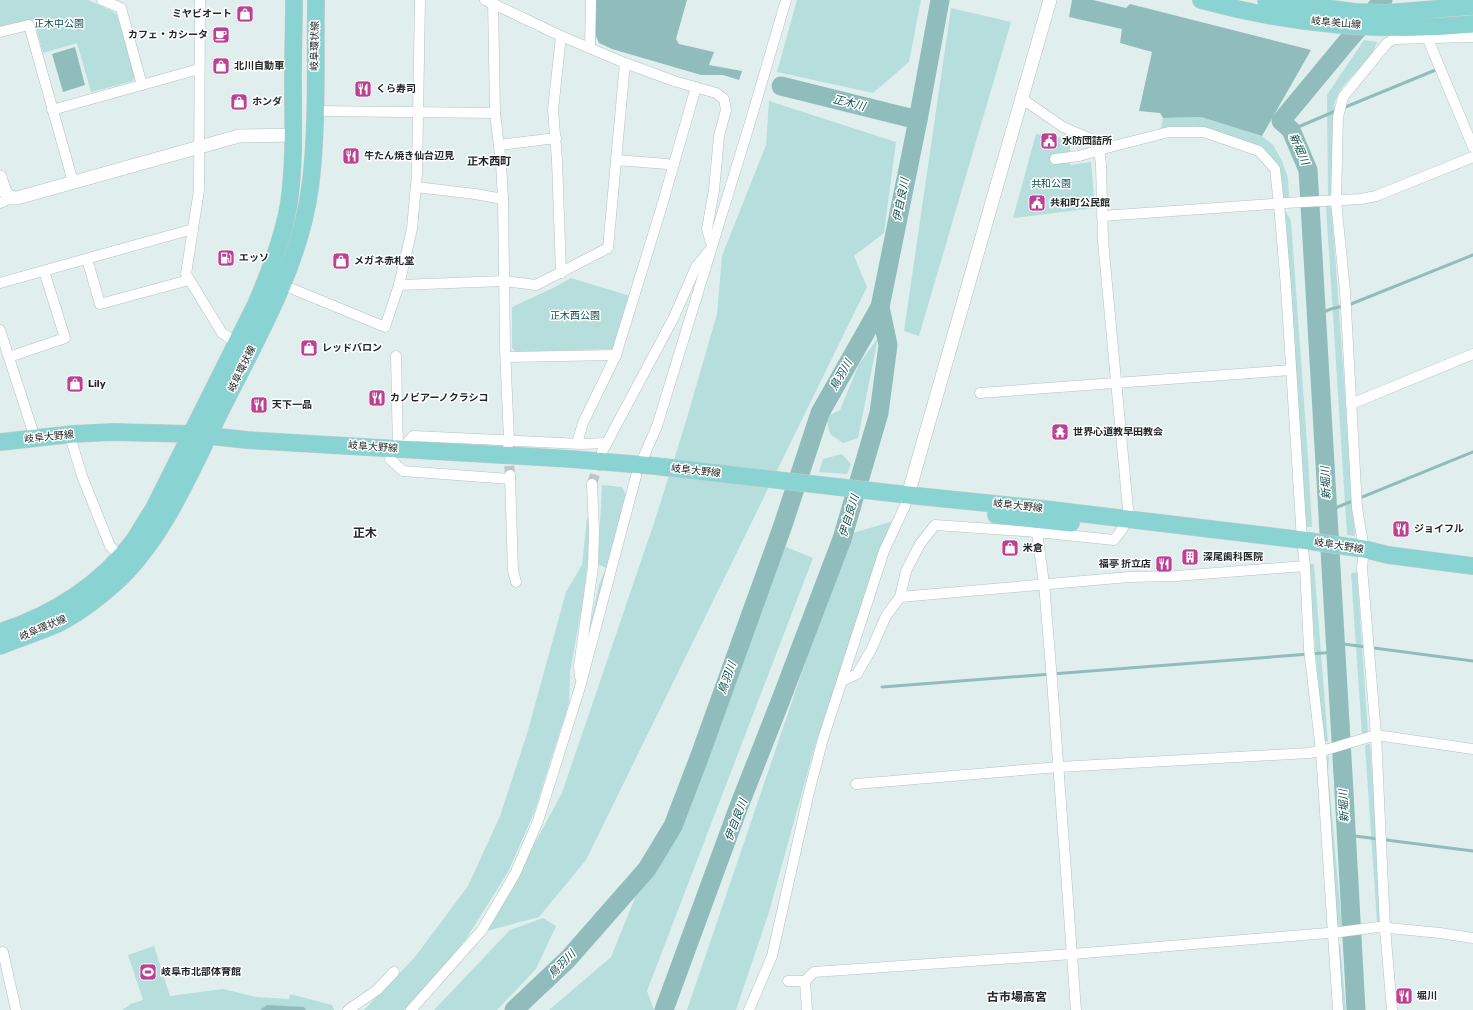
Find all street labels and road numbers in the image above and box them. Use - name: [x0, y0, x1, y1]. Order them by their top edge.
- street label: 岐阜美山線: [1311, 15, 1361, 31]
- street label: 岐阜環状線: [309, 21, 321, 71]
- street label: 岐阜環状線: [226, 344, 258, 394]
- street label: 岐阜大野線: [24, 428, 74, 446]
- street label: 岐阜大野線: [348, 439, 398, 455]
- street label: 岐阜大野線: [671, 462, 721, 480]
- street label: 岐阜大野線: [993, 497, 1043, 515]
- street label: 岐阜大野線: [1313, 536, 1365, 556]
- street label: 岐阜環状線: [18, 613, 68, 643]

